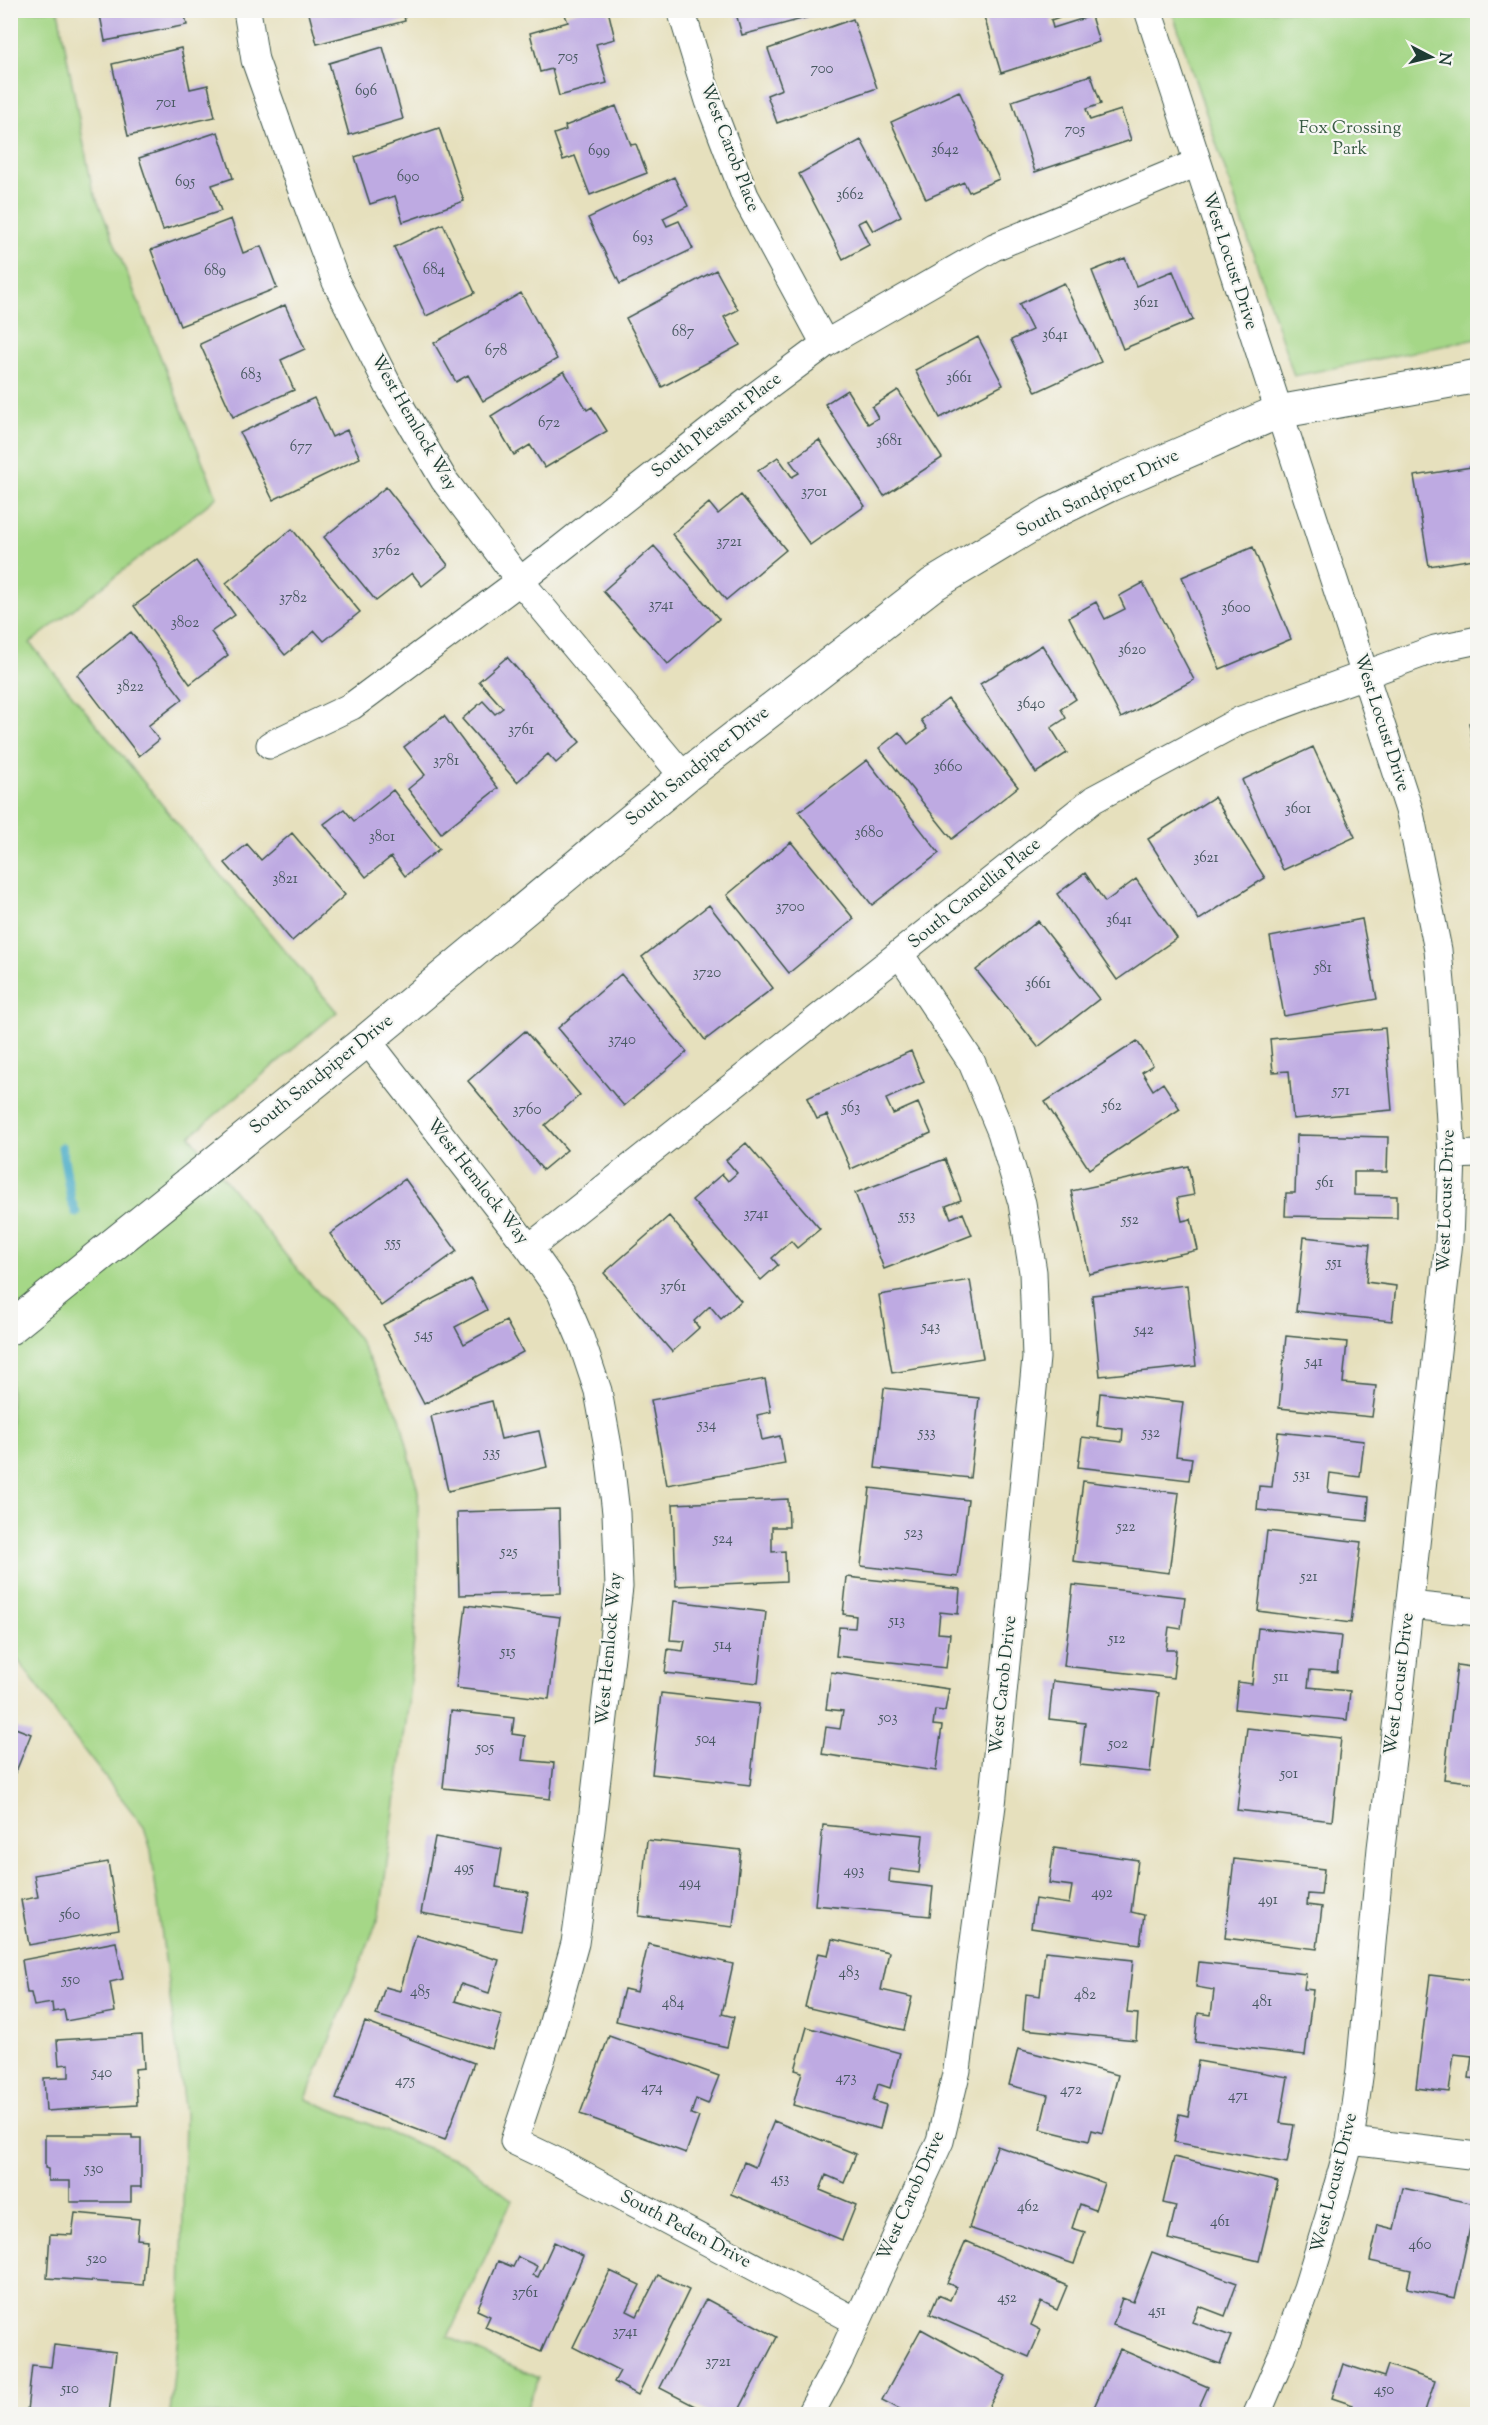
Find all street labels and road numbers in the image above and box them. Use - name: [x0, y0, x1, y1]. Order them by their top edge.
- street label: West Carob Place: [693, 80, 765, 216]
- street label: West Locust Drive: [1195, 189, 1263, 333]
- street label: West Hemlock Way: [363, 350, 463, 496]
- street label: South Pleasant Place: [646, 367, 788, 485]
- street label: South Sandpiper Drive: [1012, 443, 1184, 545]
- street label: West Locust Drive: [1347, 651, 1415, 795]
- street label: South Sandpiper Drive: [621, 701, 775, 833]
- street label: South Camellia Place: [903, 832, 1047, 956]
- street label: South Sandpiper Drive: [245, 1009, 399, 1141]
- street label: West Hemlock Way: [419, 1114, 535, 1251]
- street label: West Locust Drive: [1432, 1129, 1462, 1273]
- street label: West Hemlock Way: [590, 1571, 630, 1727]
- street label: West Locust Drive: [1378, 1611, 1422, 1757]
- street label: West Carob Drive: [984, 1614, 1024, 1756]
- street label: West Locust Drive: [1305, 2110, 1365, 2256]
- street label: West Carob Drive: [872, 2127, 952, 2265]
- street label: South Peden Drive: [615, 2184, 755, 2276]

